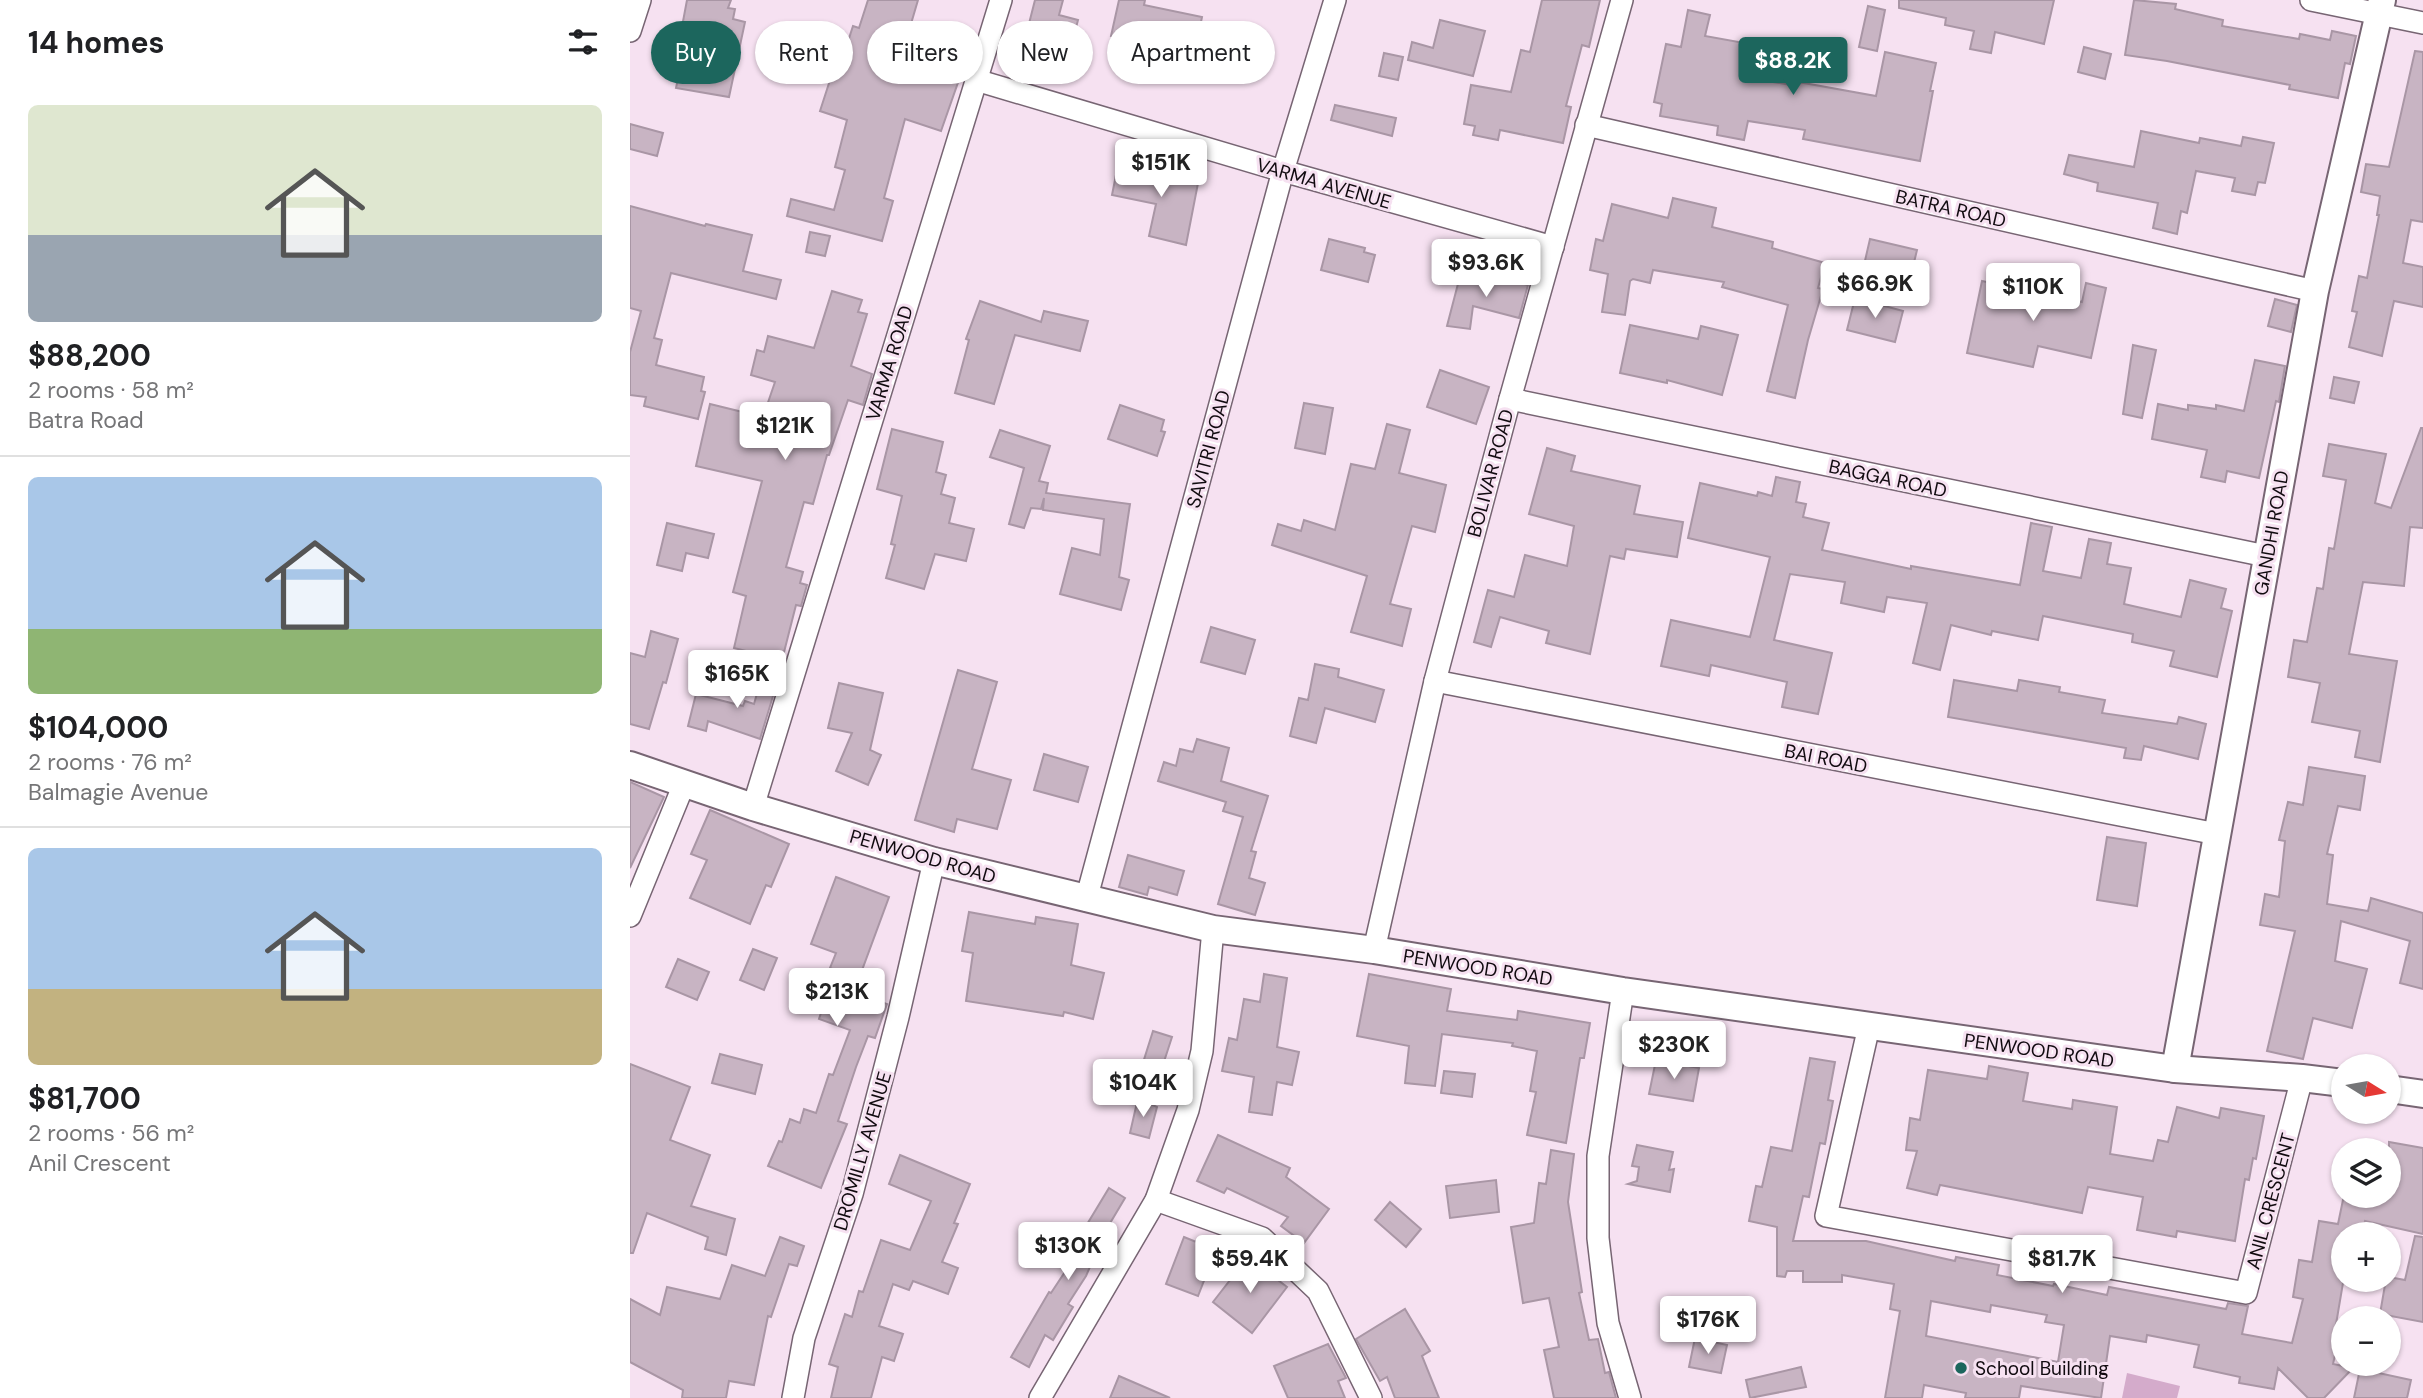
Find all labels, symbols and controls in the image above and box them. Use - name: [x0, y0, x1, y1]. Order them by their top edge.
- chip: Buy: [651, 21, 741, 84]
- chip: Rent: [755, 21, 853, 84]
- chip: Filters: [867, 21, 983, 84]
- chip: New: [997, 21, 1093, 84]
- chip: Apartment: [1107, 21, 1275, 84]
- text: 14 homes: [28, 23, 165, 62]
- icon: filters: [564, 23, 602, 61]
- pin: $88.2K: [1736, 38, 1850, 97]
- text: $88.2K: [1754, 45, 1832, 75]
- pin: $151K: [1112, 140, 1210, 199]
- text: $151K: [1131, 147, 1191, 177]
- icon: home: [252, 150, 378, 276]
- street label: VARMA AVENUE: [1254, 152, 1394, 215]
- street label: BATRA ROAD: [1893, 184, 2009, 233]
- pin: $93.6K: [1429, 240, 1543, 299]
- text: $93.6K: [1448, 247, 1524, 277]
- pin: $66.9K: [1818, 260, 1932, 320]
- pin: $110K: [1984, 264, 2082, 323]
- text: $66.9K: [1836, 268, 1914, 298]
- text: $110K: [2002, 271, 2064, 301]
- street label: VARMA ROAD: [860, 303, 919, 424]
- text: $88,200: [28, 336, 151, 375]
- text: 2 rooms · 58 m²: [28, 375, 194, 405]
- street label: SAVITRI ROAD: [1181, 387, 1236, 511]
- pin: $121K: [736, 402, 834, 462]
- text: Batra Road: [28, 405, 144, 435]
- street label: BOLIVAR ROAD: [1461, 407, 1520, 540]
- text: $121K: [756, 410, 814, 440]
- street label: BAGGA ROAD: [1826, 454, 1949, 503]
- street label: GANDHI ROAD: [2248, 469, 2295, 597]
- icon: home: [252, 522, 378, 648]
- pin: $165K: [688, 650, 786, 710]
- text: $165K: [704, 658, 770, 688]
- text: $104,000: [28, 708, 168, 747]
- street label: BAI ROAD: [1782, 738, 1870, 779]
- text: 2 rooms · 76 m²: [28, 747, 192, 777]
- text: Balmagie Avenue: [28, 777, 208, 807]
- street label: PENWOOD ROAD: [847, 824, 999, 889]
- icon: home: [252, 893, 378, 1019]
- street label: PENWOOD ROAD: [1401, 943, 1554, 992]
- pin: $213K: [788, 968, 886, 1028]
- text: $213K: [805, 976, 869, 1006]
- pin: $230K: [1625, 1021, 1723, 1081]
- street label: PENWOOD ROAD: [1962, 1028, 2115, 1073]
- text: $230K: [1638, 1029, 1710, 1059]
- north arrow: [2331, 1054, 2401, 1124]
- map controls: [2331, 1054, 2401, 1376]
- pin: $104K: [1094, 1060, 1192, 1119]
- text: $104K: [1109, 1067, 1177, 1097]
- street label: DROMILLY AVENUE: [828, 1069, 897, 1234]
- text: $81,700: [28, 1079, 141, 1118]
- text: 2 rooms · 56 m²: [28, 1118, 194, 1148]
- street label: ANIL CRESCENT: [2240, 1130, 2301, 1272]
- button: layers: [2331, 1138, 2401, 1208]
- text: Anil Crescent: [28, 1148, 171, 1178]
- pin: $130K: [1019, 1222, 1117, 1282]
- button: +: [2331, 1222, 2401, 1292]
- text: $130K: [1034, 1230, 1102, 1260]
- pin: $59.4K: [1193, 1236, 1307, 1295]
- pin: $81.7K: [2005, 1236, 2119, 1295]
- text: $59.4K: [1211, 1243, 1289, 1273]
- text: $81.7K: [2028, 1243, 2096, 1273]
- pin: $176K: [1659, 1296, 1757, 1356]
- text: $176K: [1676, 1304, 1740, 1334]
- button: −: [2331, 1306, 2401, 1376]
- place label: School Building: [1975, 1356, 2109, 1381]
- marker: School Building: [1953, 1360, 1969, 1376]

